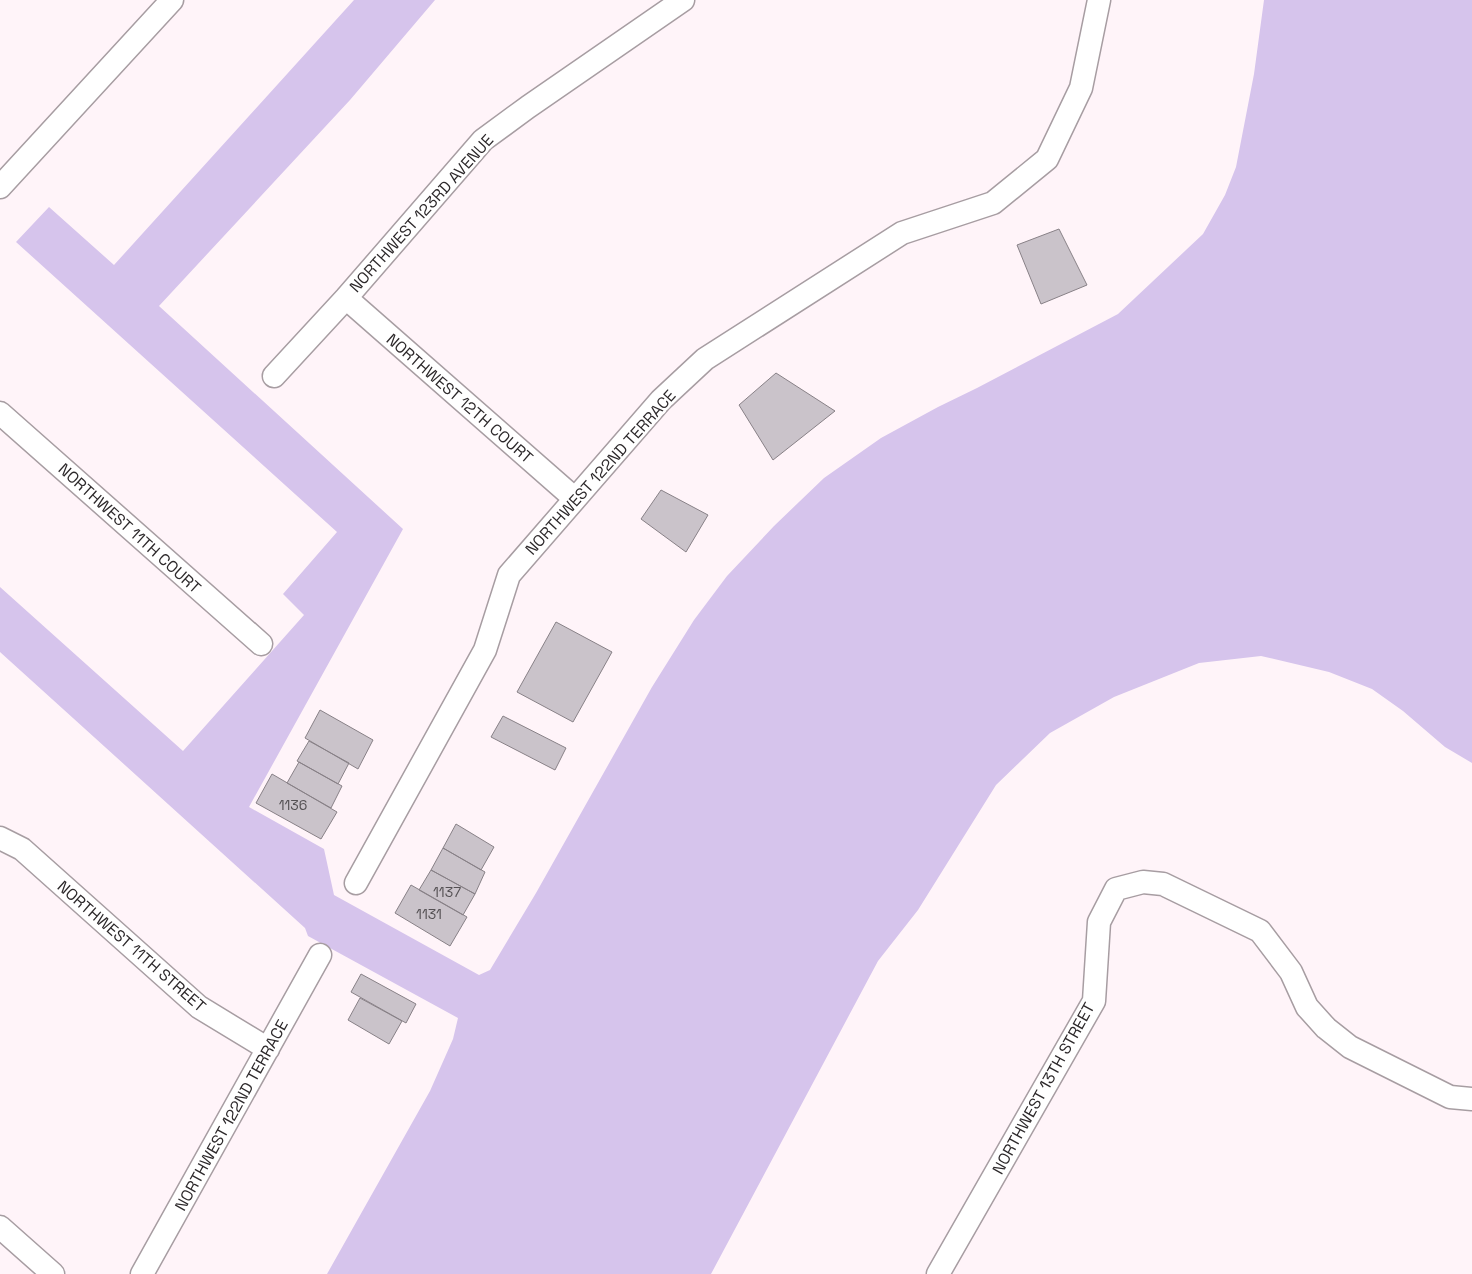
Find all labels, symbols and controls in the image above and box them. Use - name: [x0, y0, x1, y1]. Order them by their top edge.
- street label: NORTHWEST 123RD AVENUE: [345, 130, 498, 297]
- street label: NORTHWEST 12TH COURT: [382, 329, 537, 468]
- street label: NORTHWEST 122ND TERRACE: [521, 385, 680, 559]
- street label: NORTHWEST 11TH COURT: [54, 459, 205, 598]
- house number: 1136: [279, 796, 307, 814]
- street label: NORTHWEST 11TH STREET: [53, 876, 210, 1017]
- house number: 1137: [433, 883, 461, 901]
- house number: 1131: [416, 905, 442, 923]
- street label: NORTHWEST 13TH STREET: [987, 999, 1099, 1178]
- street label: NORTHWEST 122ND TERRACE: [170, 1016, 293, 1215]

